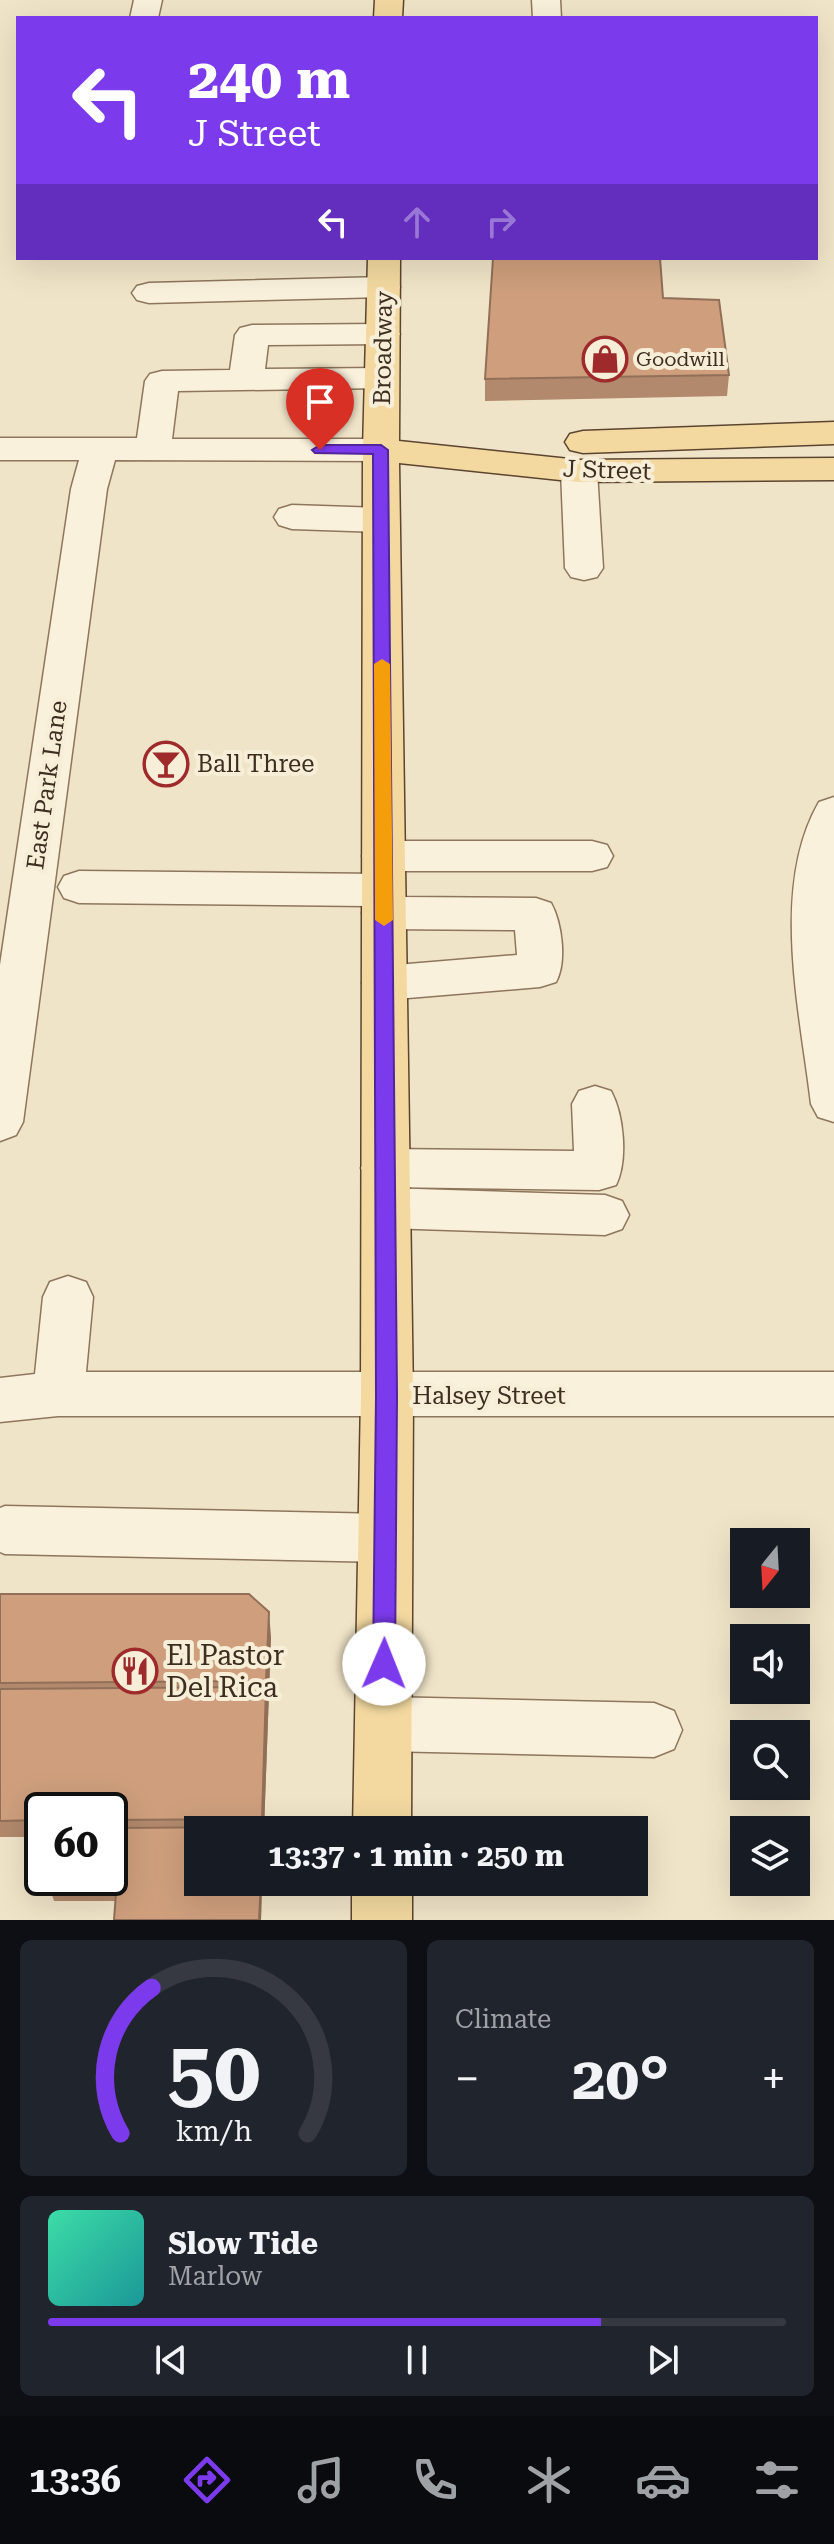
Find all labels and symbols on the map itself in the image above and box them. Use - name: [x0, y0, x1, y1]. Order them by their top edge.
- street label: Broadway: [368, 290, 398, 405]
- shop icon: Goodwill: [581, 335, 629, 383]
- place label: Goodwill: [636, 347, 725, 371]
- pin: [286, 368, 354, 450]
- street label: J Street: [562, 454, 652, 486]
- street label: East Park Lane: [21, 699, 73, 871]
- bar icon: Ball Three: [142, 740, 190, 788]
- place label: Ball Three: [197, 750, 315, 778]
- street label: Halsey Street: [412, 1382, 566, 1410]
- north arrow: [730, 1528, 810, 1608]
- position arrow: [342, 1622, 426, 1706]
- place label: El Pastor Del Rica: [166, 1639, 284, 1704]
- restaurant icon: El Pastor Del Rica: [111, 1647, 159, 1695]
- speed limit sign: 60: [24, 1792, 128, 1896]

